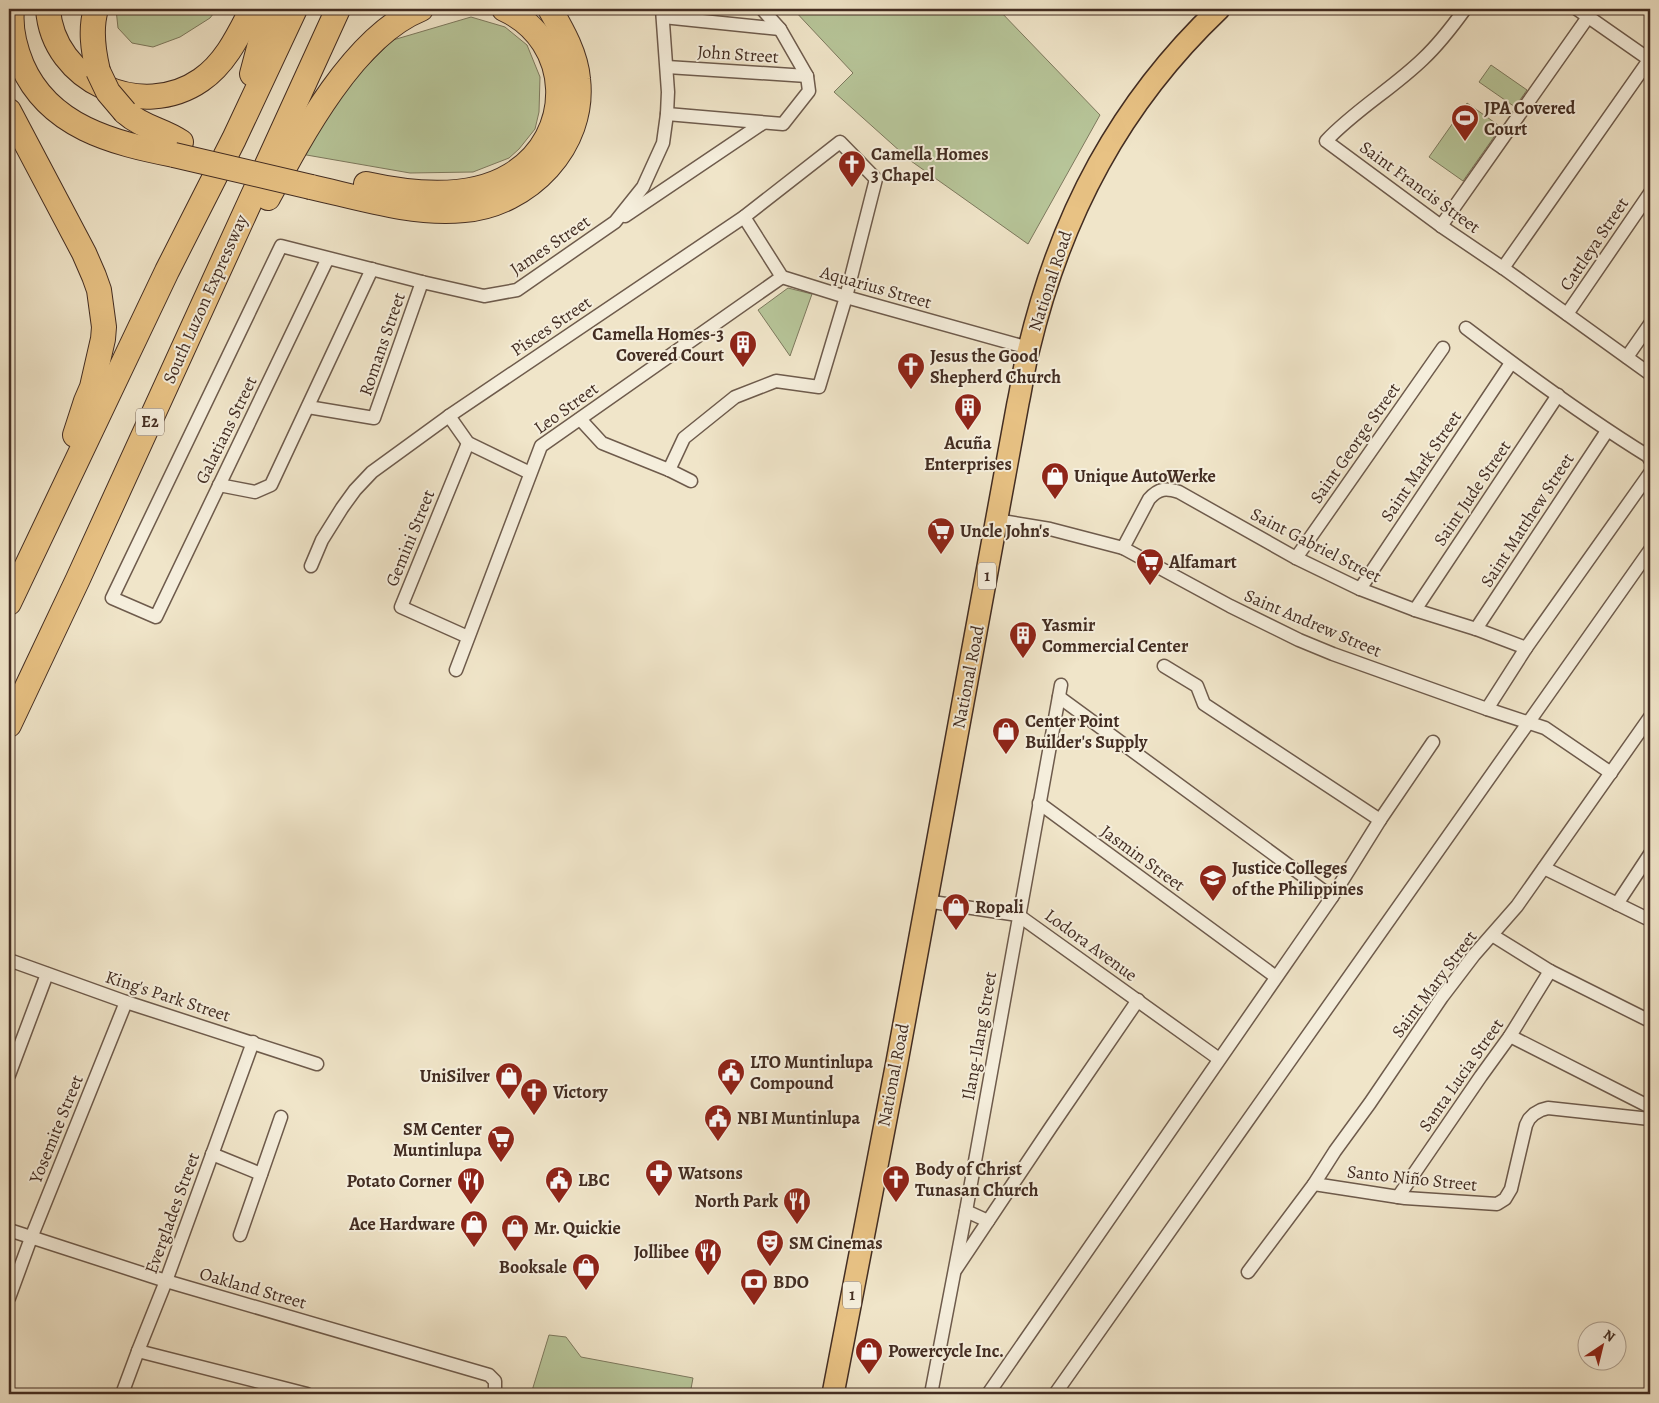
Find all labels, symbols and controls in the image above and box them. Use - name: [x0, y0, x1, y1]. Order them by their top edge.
- street label: John Street: [697, 39, 780, 69]
- place label: JPA Covered Court: [1484, 96, 1576, 141]
- sports icon: JPA Covered Court: [1450, 103, 1480, 142]
- street label: Saint Francis Street: [1355, 135, 1485, 239]
- place label: Camella Homes 3 Chapel: [871, 142, 989, 187]
- church icon: Camella Homes 3 Chapel: [837, 149, 867, 188]
- street label: Cattleya Street: [1554, 192, 1634, 295]
- street label: James Street: [505, 209, 595, 281]
- street label: South Luzon Expressway: [157, 210, 254, 387]
- street label: National Road: [1022, 227, 1078, 334]
- street label: Aquarius Street: [817, 259, 934, 314]
- street label: Romans Street: [353, 289, 411, 399]
- street label: Pisces Street: [506, 290, 596, 362]
- place label: Camella Homes-3 Covered Court: [592, 322, 724, 367]
- building icon: Camella Homes-3 Covered Court: [728, 329, 758, 368]
- place label: Jesus the Good Shepherd Church: [930, 344, 1061, 389]
- church icon: Jesus the Good Shepherd Church: [896, 351, 926, 390]
- street label: Galatians Street: [189, 372, 263, 488]
- street label: Leo Street: [529, 377, 603, 439]
- street label: Saint George Street: [1304, 378, 1406, 508]
- building icon: Acuña Enterprises: [953, 392, 983, 431]
- street label: Saint Mark Street: [1375, 406, 1467, 526]
- road number: E2: [136, 408, 164, 436]
- place label: Acuña Enterprises: [924, 431, 1012, 476]
- street label: Saint Jude Street: [1428, 435, 1516, 551]
- street label: Saint Matthew Street: [1475, 448, 1579, 592]
- shop icon: Unique AutoWerke: [1040, 461, 1070, 500]
- place label: Unique AutoWerke: [1074, 464, 1216, 488]
- street label: Gemini Street: [380, 486, 440, 590]
- street label: Saint Gabriel Street: [1247, 502, 1385, 588]
- supermarket icon: Uncle John's: [926, 516, 956, 555]
- place label: Uncle John's: [960, 519, 1050, 543]
- supermarket icon: Alfamart: [1135, 547, 1165, 586]
- place label: Alfamart: [1168, 550, 1237, 574]
- road number: 1: [978, 562, 996, 590]
- street label: Saint Andrew Street: [1241, 583, 1385, 663]
- place label: Yasmir Commercial Center: [1041, 613, 1189, 658]
- building icon: Yasmir Commercial Center: [1008, 620, 1038, 659]
- street label: National Road: [946, 623, 990, 731]
- place label: Center Point Builder's Supply: [1025, 709, 1148, 754]
- shop icon: Center Point Builder's Supply: [991, 716, 1021, 755]
- street label: Jasmin Street: [1096, 819, 1190, 897]
- place label: Justice Colleges of the Philippines: [1232, 856, 1364, 901]
- school or university icon: Justice Colleges of the Philippines: [1198, 863, 1228, 902]
- shop icon: Ropali: [941, 892, 971, 931]
- place label: Ropali: [975, 895, 1024, 919]
- street label: Lodora Avenue: [1040, 903, 1142, 987]
- street label: Saint Mary Street: [1386, 925, 1482, 1043]
- street label: King's Park Street: [102, 965, 234, 1028]
- street label: Ilang-Ilang Street: [956, 970, 1002, 1102]
- street label: Santa Lucia Street: [1413, 1014, 1509, 1136]
- street label: National Road: [871, 1021, 915, 1129]
- place label: LTO Muntinlupa Compound: [750, 1050, 873, 1095]
- public building icon: LTO Muntinlupa Compound: [716, 1057, 746, 1096]
- shop icon: UniSilver: [494, 1061, 524, 1100]
- place label: UniSilver: [420, 1064, 491, 1088]
- street label: Yosemite Street: [23, 1071, 89, 1188]
- church icon: Victory: [519, 1077, 549, 1116]
- place label: Victory: [552, 1080, 608, 1104]
- public building icon: NBI Muntinlupa: [703, 1103, 733, 1142]
- place label: NBI Muntinlupa: [737, 1106, 860, 1130]
- place label: SM Center Muntinlupa: [393, 1117, 483, 1162]
- supermarket icon: SM Center Muntinlupa: [486, 1124, 516, 1163]
- street label: Everglades Street: [139, 1149, 205, 1277]
- place label: Body of Christ Tunasan Church: [915, 1157, 1039, 1202]
- pharmacy icon: Watsons: [644, 1158, 674, 1197]
- street label: Santo Niño Street: [1346, 1159, 1478, 1197]
- place label: Watsons: [677, 1161, 743, 1185]
- church icon: Body of Christ Tunasan Church: [881, 1164, 911, 1203]
- public building icon: LBC: [544, 1165, 574, 1204]
- restaurant icon: Potato Corner: [456, 1166, 486, 1205]
- place label: LBC: [578, 1168, 610, 1192]
- place label: Potato Corner: [347, 1169, 453, 1193]
- restaurant icon: North Park: [782, 1186, 812, 1225]
- place label: North Park: [694, 1189, 779, 1213]
- shop icon: Ace Hardware: [459, 1209, 489, 1248]
- place label: Ace Hardware: [348, 1212, 455, 1236]
- shop icon: Mr. Quickie: [500, 1213, 530, 1252]
- place label: Mr. Quickie: [534, 1216, 621, 1240]
- theatre icon: SM Cinemas: [755, 1228, 785, 1267]
- place label: SM Cinemas: [789, 1231, 883, 1255]
- restaurant icon: Jollibee: [693, 1237, 723, 1276]
- place label: Jollibee: [634, 1240, 689, 1264]
- shop icon: Booksale: [571, 1252, 601, 1291]
- place label: Booksale: [499, 1255, 567, 1279]
- street label: Oakland Street: [197, 1261, 309, 1315]
- bank icon: BDO: [739, 1267, 769, 1306]
- place label: BDO: [773, 1270, 809, 1294]
- road number: 1: [843, 1282, 861, 1308]
- north arrow: [1576, 1320, 1626, 1370]
- text: N: [1600, 1325, 1619, 1346]
- shop icon: Powercycle Inc.: [854, 1336, 884, 1375]
- place label: Powercycle Inc.: [888, 1339, 1004, 1363]

